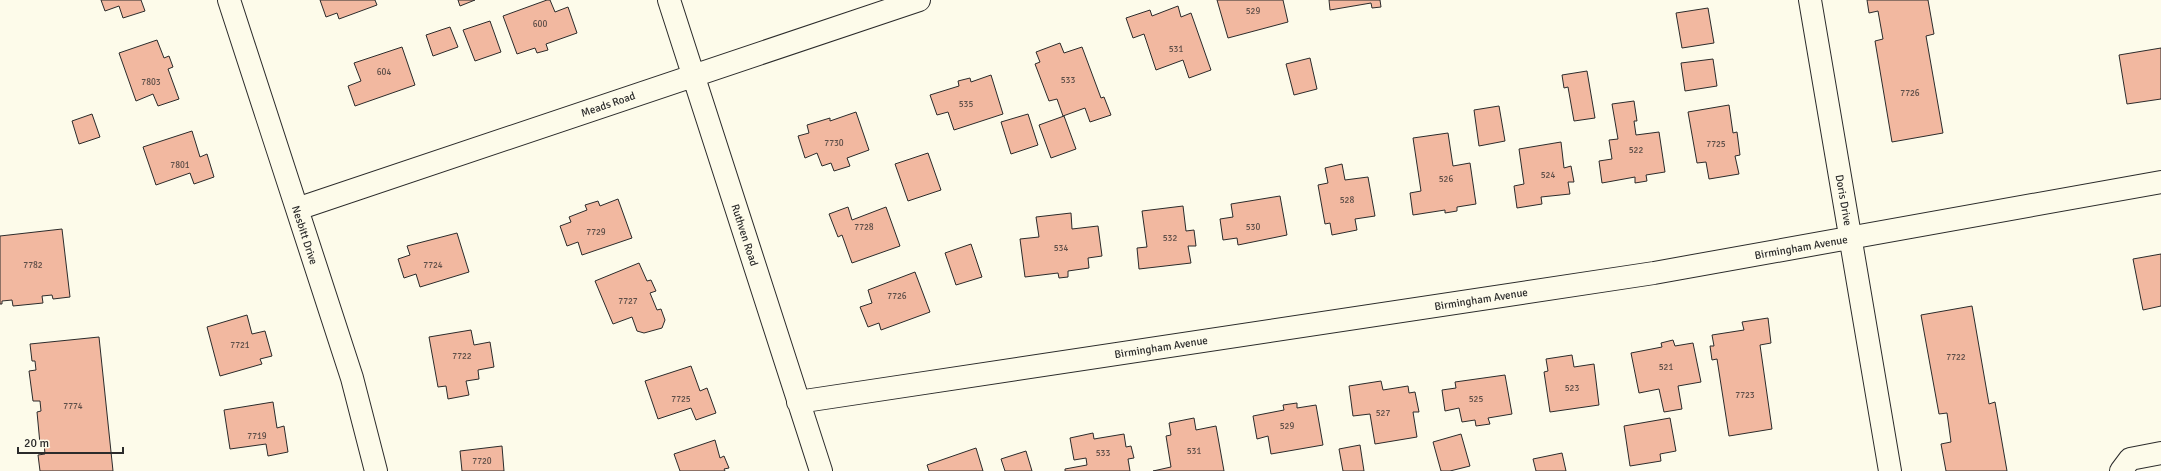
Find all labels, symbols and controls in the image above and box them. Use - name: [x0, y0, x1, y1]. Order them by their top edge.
- house number: 529: [1246, 6, 1260, 17]
- house number: 600: [533, 19, 547, 30]
- house number: 531: [1169, 44, 1183, 55]
- house number: 604: [377, 67, 391, 78]
- house number: 533: [1061, 75, 1075, 86]
- house number: 7803: [141, 77, 161, 88]
- house number: 7726: [1900, 88, 1920, 99]
- street label: Meads Road: [579, 89, 637, 120]
- house number: 535: [959, 99, 973, 110]
- house number: 7730: [824, 138, 844, 149]
- house number: 7725: [1706, 139, 1726, 150]
- house number: 522: [1629, 145, 1643, 156]
- house number: 7801: [170, 160, 190, 171]
- house number: 524: [1541, 170, 1555, 181]
- street label: Doris Drive: [1833, 173, 1854, 227]
- house number: 526: [1439, 174, 1453, 185]
- house number: 528: [1340, 195, 1354, 206]
- street label: Ruthven Road: [728, 203, 761, 268]
- street label: Nesbitt Drive: [289, 204, 320, 266]
- house number: 7728: [854, 222, 874, 233]
- house number: 530: [1246, 222, 1260, 233]
- house number: 7729: [586, 227, 606, 238]
- house number: 532: [1163, 233, 1177, 244]
- street label: Birmingham Avenue: [1753, 233, 1849, 262]
- house number: 534: [1054, 243, 1068, 254]
- house number: 7782: [23, 260, 43, 271]
- house number: 7724: [423, 260, 443, 271]
- street label: Birmingham Avenue: [1433, 286, 1529, 313]
- house number: 7726: [887, 291, 907, 302]
- house number: 7727: [618, 296, 638, 307]
- street label: Birmingham Avenue: [1113, 334, 1209, 361]
- house number: 7721: [230, 340, 250, 351]
- house number: 7722: [452, 351, 472, 362]
- house number: 7722: [1946, 352, 1966, 363]
- house number: 521: [1659, 362, 1673, 373]
- house number: 523: [1565, 383, 1579, 394]
- house number: 7723: [1735, 390, 1755, 401]
- house number: 7725: [671, 394, 691, 405]
- house number: 525: [1469, 394, 1483, 405]
- house number: 7774: [63, 401, 83, 412]
- house number: 527: [1376, 408, 1390, 419]
- house number: 529: [1280, 421, 1294, 432]
- scale bar: [18, 429, 123, 455]
- house number: 7719: [247, 431, 267, 442]
- text: 20 m: [24, 436, 49, 451]
- house number: 531: [1187, 446, 1201, 457]
- house number: 533: [1096, 448, 1110, 459]
- house number: 7720: [472, 456, 492, 467]

